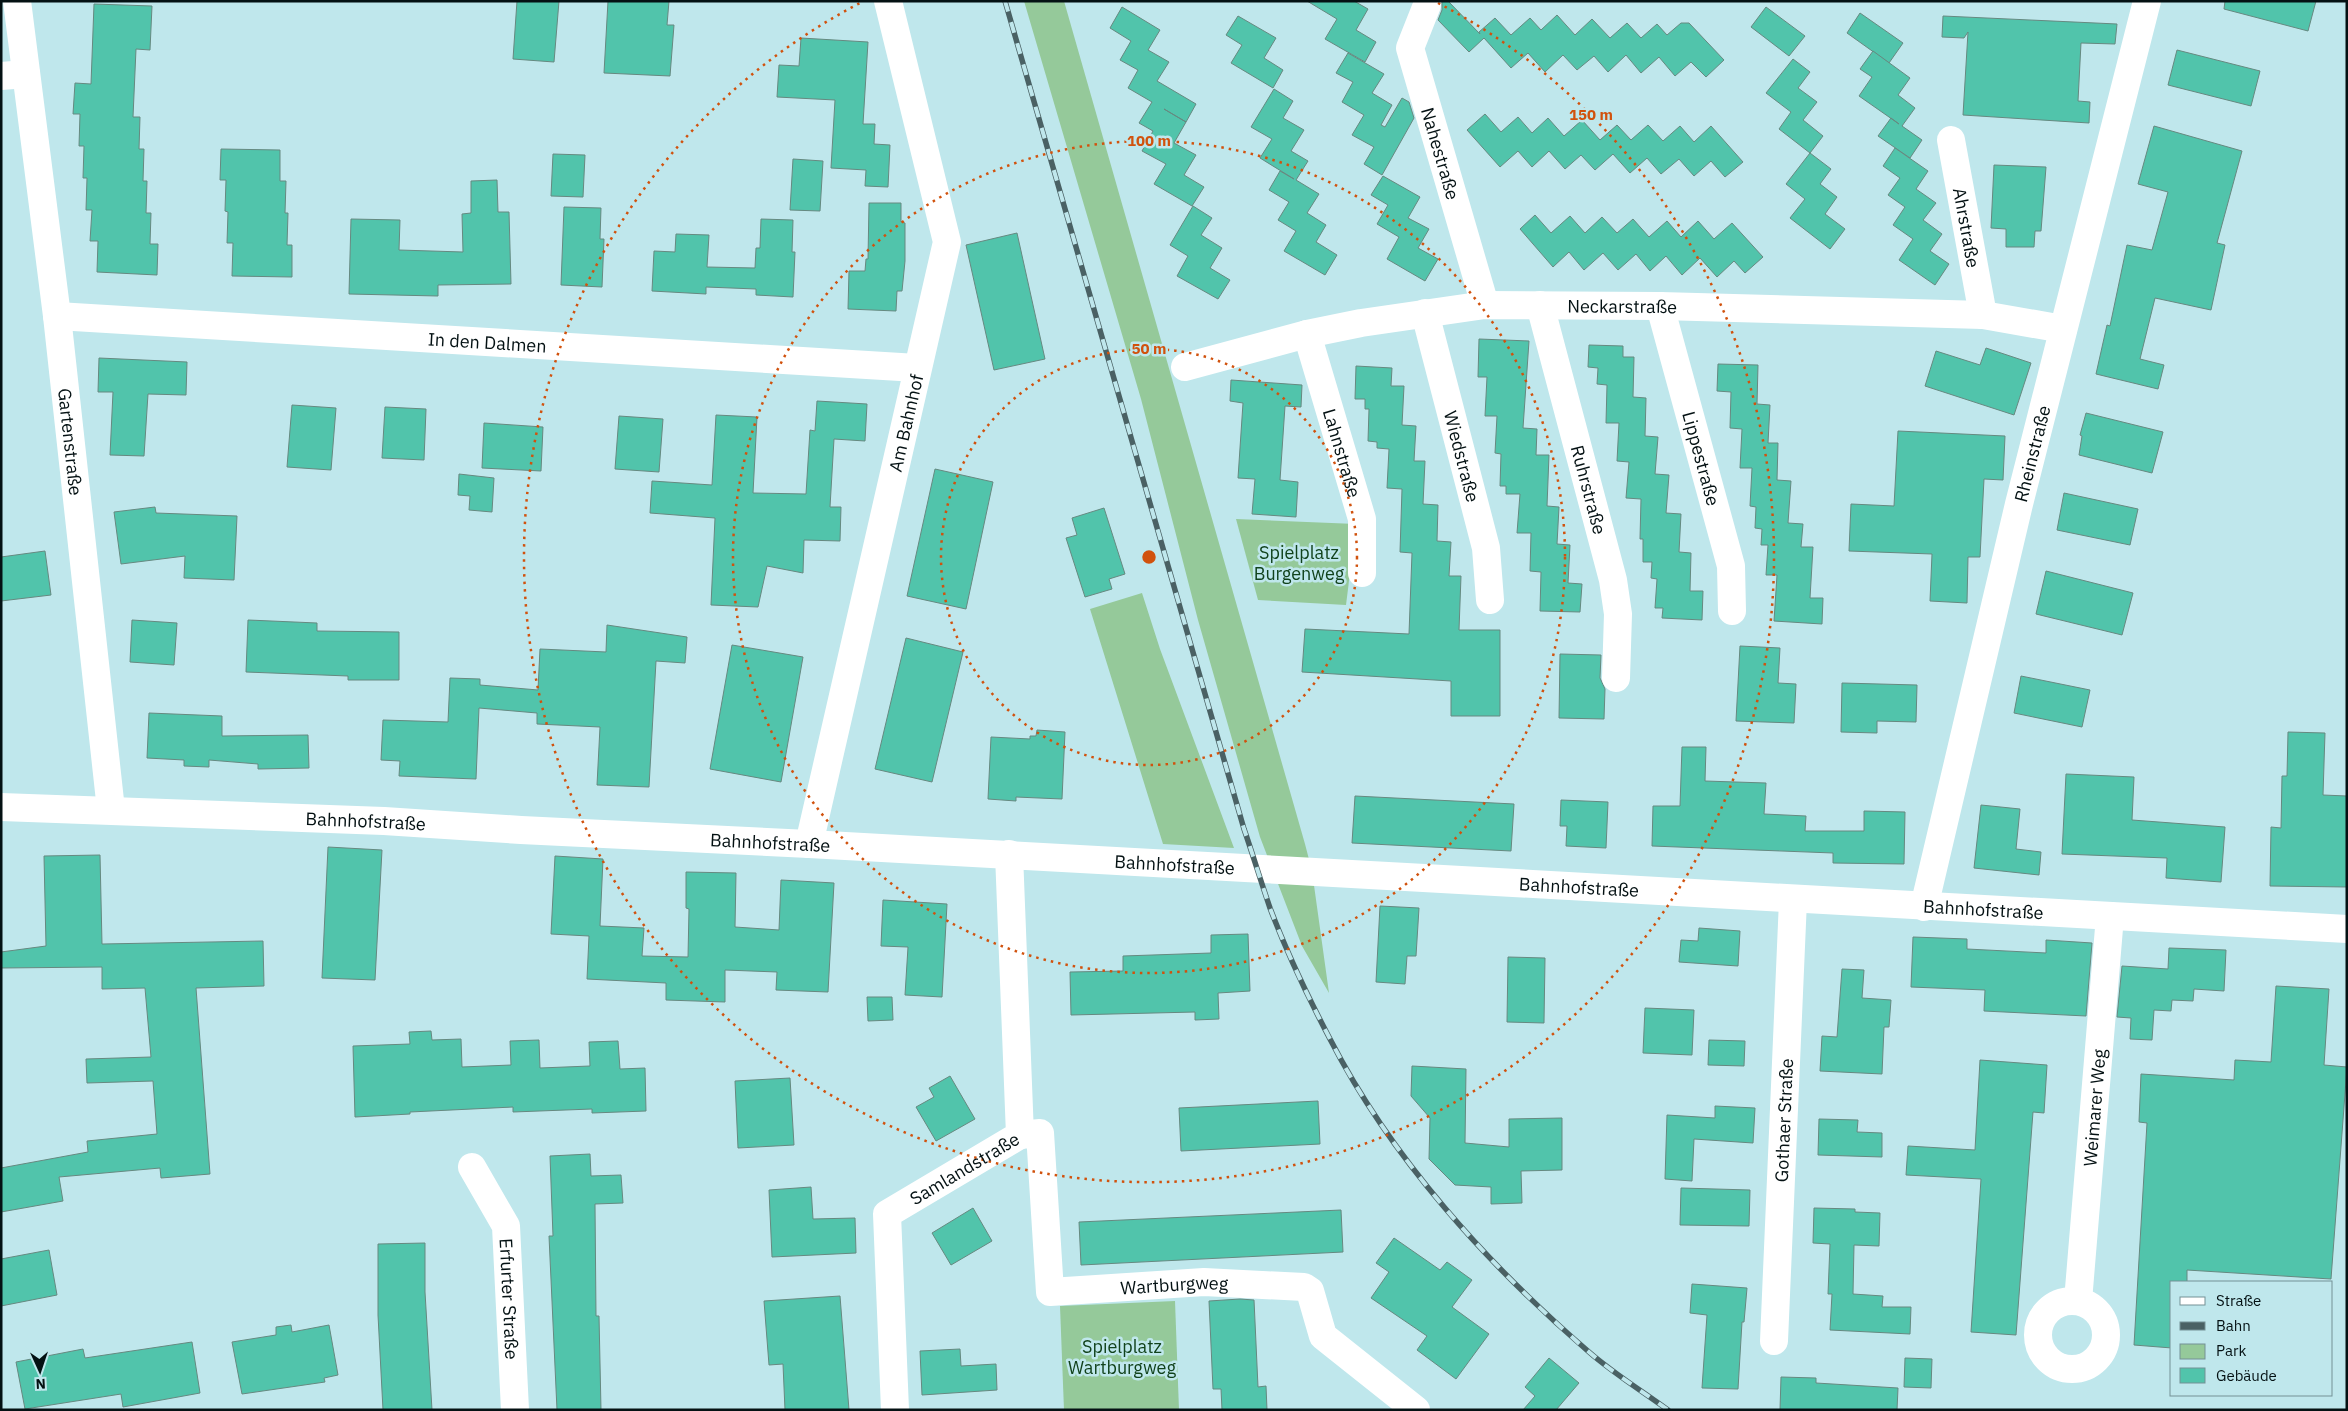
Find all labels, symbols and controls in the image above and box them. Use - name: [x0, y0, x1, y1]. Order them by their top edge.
- street label: Nahestraße: [1416, 105, 1465, 202]
- text: 150 m: [1569, 105, 1613, 124]
- text: 100 m: [1127, 131, 1171, 150]
- street label: Ahrstraße: [1948, 186, 1986, 270]
- street label: Neckarstraße: [1567, 294, 1678, 318]
- street label: In den Dalmen: [427, 327, 547, 357]
- text: 50 m: [1132, 339, 1166, 358]
- street label: Am Bahnhof: [883, 372, 928, 474]
- street label: Gartenstraße: [53, 387, 88, 497]
- street label: Rheinstraße: [2008, 403, 2055, 504]
- street label: Lahnstraße: [1318, 406, 1366, 500]
- street label: Wiedstraße: [1439, 408, 1485, 504]
- street label: Lippestraße: [1678, 409, 1726, 508]
- street label: Ruhrstraße: [1566, 443, 1612, 537]
- park label: Spielplatz Burgenweg: [1254, 541, 1345, 585]
- centre of rings: [1140, 548, 1158, 566]
- street label: Bahnhofstraße: [305, 807, 427, 835]
- street label: Bahnhofstraße: [709, 828, 831, 857]
- street label: Bahnhofstraße: [1114, 849, 1235, 879]
- street label: Bahnhofstraße: [1518, 872, 1640, 901]
- street label: Bahnhofstraße: [1923, 894, 2044, 924]
- street label: Weimarer Weg: [2078, 1047, 2110, 1167]
- street label: Gothaer Straße: [1769, 1058, 1798, 1183]
- street label: Samlandstraße: [905, 1127, 1023, 1210]
- street label: Erfurter Straße: [495, 1238, 524, 1360]
- street label: Wartburgweg: [1120, 1270, 1229, 1299]
- legend: [2170, 1281, 2333, 1396]
- text: Straße: [2216, 1291, 2261, 1310]
- text: Bahn: [2216, 1316, 2251, 1335]
- park label: Spielplatz Wartburgweg: [1068, 1335, 1176, 1379]
- text: Park: [2216, 1341, 2246, 1360]
- north arrow: [15, 1346, 65, 1396]
- text: Gebäude: [2216, 1366, 2277, 1385]
- text: N: [35, 1375, 46, 1393]

